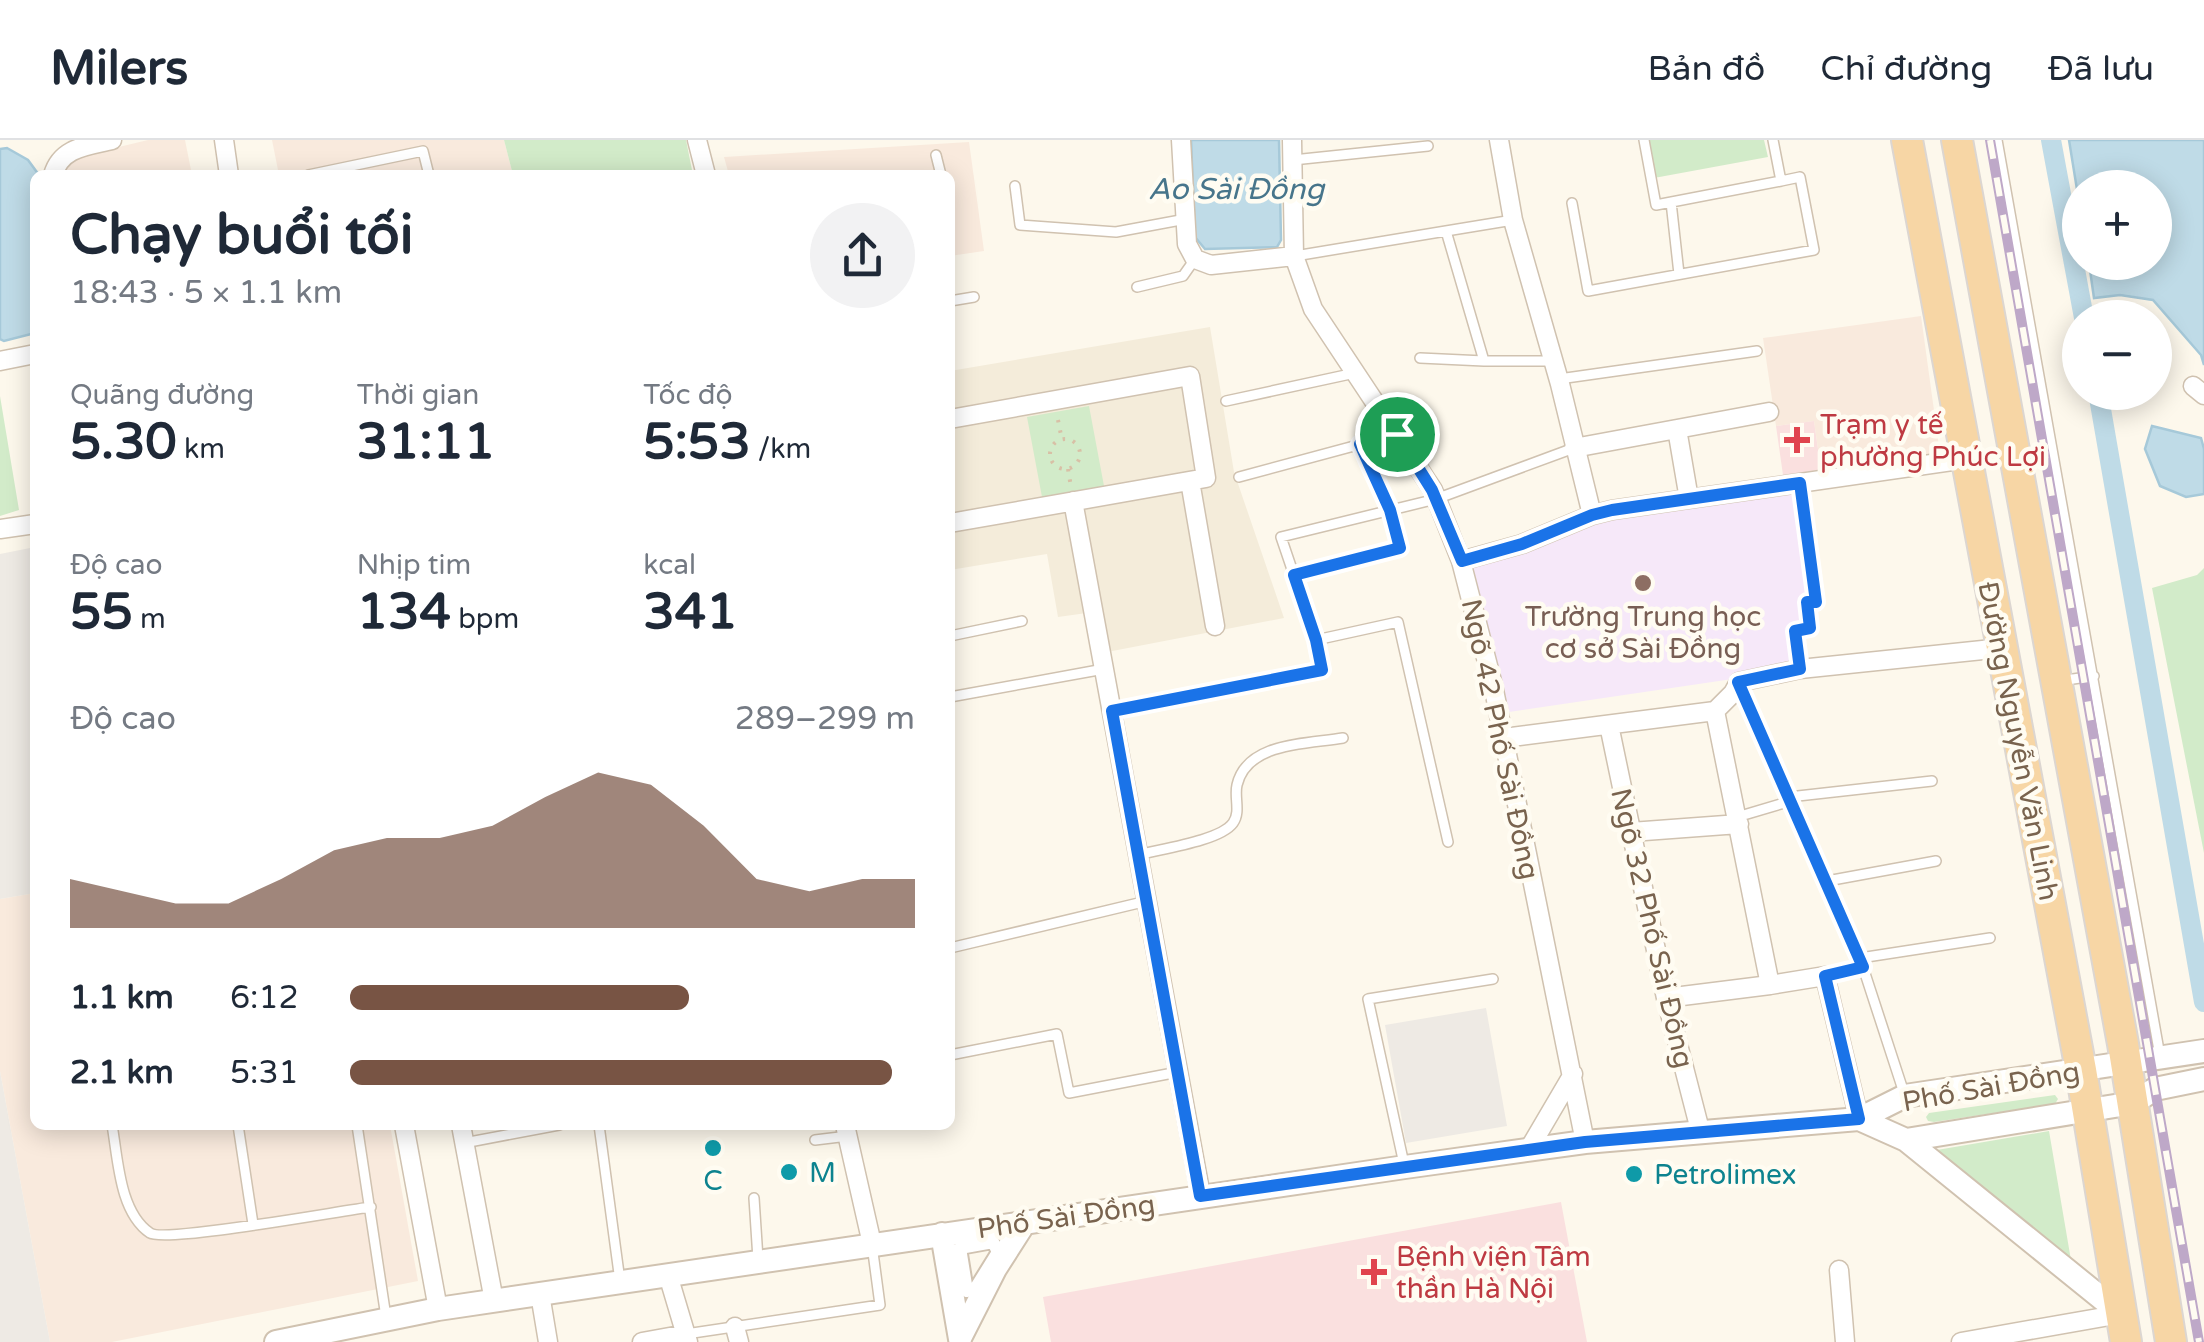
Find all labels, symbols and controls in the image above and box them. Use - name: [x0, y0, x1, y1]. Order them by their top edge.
- text: Milers: [50, 40, 188, 98]
- text: Bản đồ: [1647, 48, 1765, 90]
- text: Chỉ đường: [1820, 48, 1992, 90]
- text: Đã lưu: [2047, 48, 2154, 90]
- map controls: [2062, 170, 2172, 410]
- button: +: [2062, 170, 2172, 280]
- water label: Ao Sài Đồng: [1148, 171, 1326, 208]
- text: Chạy buổi tối: [70, 203, 413, 269]
- button: share: [810, 203, 915, 308]
- text: 18:43 · 5 × 1.1 km: [70, 274, 342, 312]
- button: −: [2062, 300, 2172, 410]
- text: Quãng đường: [70, 378, 254, 412]
- text: Thời gian: [357, 378, 479, 412]
- text: Tốc độ: [643, 378, 733, 412]
- pin: [1355, 392, 1440, 477]
- icon: arrive: [1370, 407, 1425, 462]
- place label: Trạm y tế phường Phúc Lợi: [1820, 408, 2046, 474]
- text: 5.30: [70, 412, 177, 472]
- text: 31:11: [357, 412, 495, 472]
- text: 5:53: [643, 412, 751, 472]
- marker: Trạm y tế phường Phúc Lợi: [1784, 427, 1810, 453]
- text: km: [177, 432, 225, 466]
- text: /km: [751, 432, 811, 466]
- text: Độ cao: [70, 548, 163, 582]
- text: Nhịp tim: [357, 548, 471, 582]
- text: kcal: [643, 548, 696, 582]
- marker: Trường Trung học cơ sở Sài Đồng: [1632, 572, 1654, 594]
- street label: Đường Nguyễn Văn Linh: [1970, 579, 2066, 904]
- text: 55: [70, 582, 133, 642]
- text: 134: [357, 582, 451, 642]
- text: 341: [643, 582, 738, 642]
- street label: Ngõ 42 Phố Sài Đồng: [1454, 596, 1546, 883]
- place label: Trường Trung học cơ sở Sài Đồng: [1525, 600, 1761, 666]
- text: m: [133, 602, 166, 636]
- text: bpm: [451, 602, 519, 636]
- text: Độ cao: [70, 700, 176, 738]
- text: 289–299 m: [735, 700, 915, 738]
- street label: Ngõ 32 Phố Sài Đồng: [1603, 785, 1701, 1071]
- text: 1.1 km: [70, 979, 174, 1017]
- text: 6:12: [230, 979, 299, 1017]
- text: 2.1 km: [70, 1054, 174, 1092]
- text: 5:31: [230, 1054, 299, 1092]
- street label: Phố Sài Đồng: [1900, 1055, 2083, 1119]
- marker: C: [702, 1137, 724, 1159]
- place label: M: [809, 1156, 836, 1190]
- place label: Petrolimex: [1654, 1158, 1797, 1192]
- marker: M: [778, 1161, 800, 1183]
- marker: Petrolimex: [1623, 1163, 1645, 1185]
- place label: C: [703, 1164, 723, 1198]
- street label: Phố Sài Đồng: [975, 1188, 1157, 1246]
- place label: Bệnh viện Tâm thần Hà Nội: [1396, 1240, 1591, 1306]
- marker: Bệnh viện Tâm thần Hà Nội: [1361, 1259, 1387, 1285]

